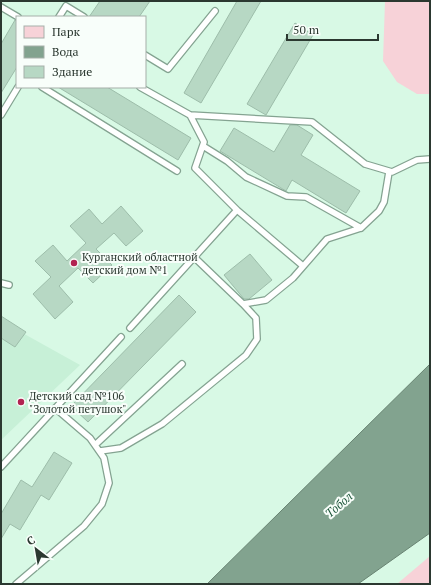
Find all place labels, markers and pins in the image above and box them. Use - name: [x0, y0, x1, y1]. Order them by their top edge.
- place label: Курганский областной детский дом №1: [82, 250, 198, 277]
- marker: Курганский областной детский дом №1: [69, 258, 79, 268]
- place label: Детский сад №106 "Золотой петушок": [29, 389, 127, 416]
- marker: Детский сад №106 "Золотой петушок": [16, 397, 26, 407]

